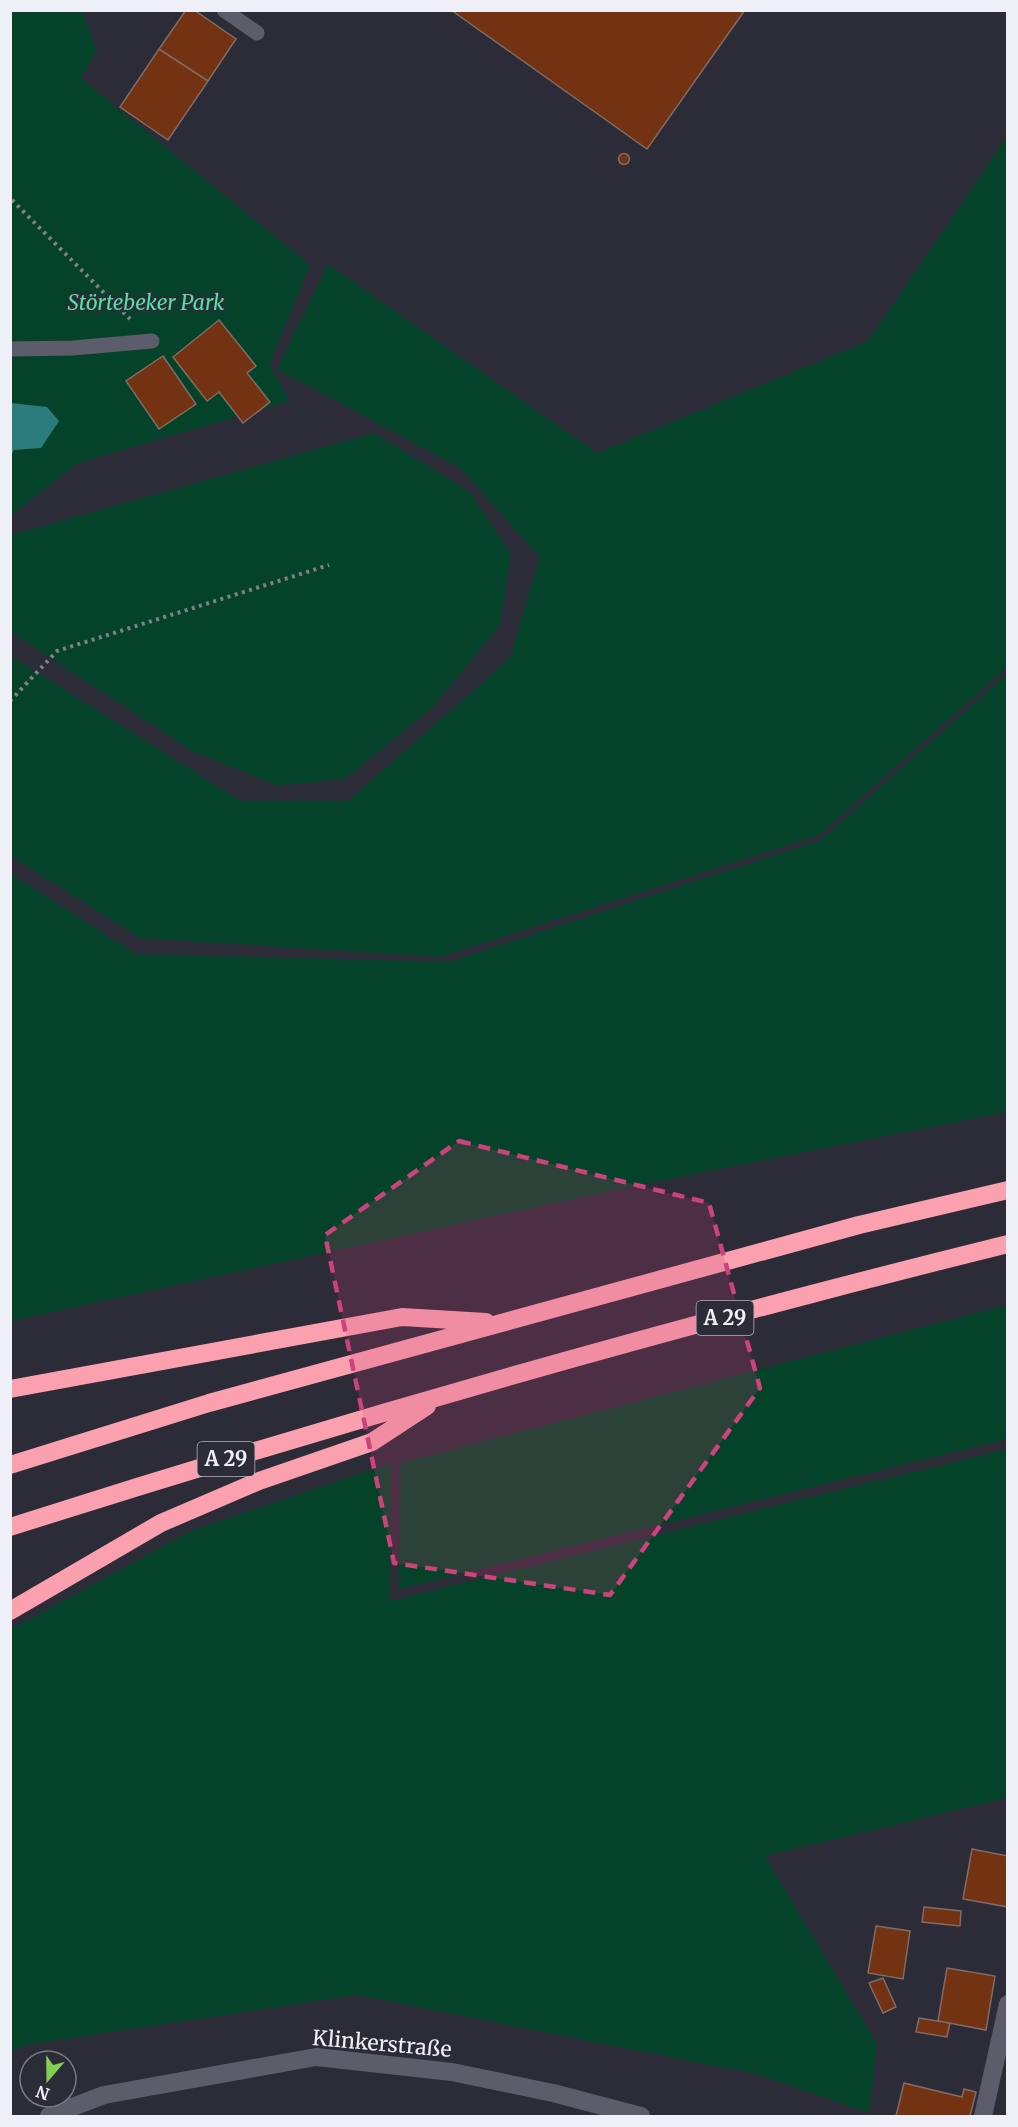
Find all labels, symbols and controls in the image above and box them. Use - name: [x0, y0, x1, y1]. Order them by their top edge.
- park label: Störtebeker Park: [68, 289, 225, 316]
- road number: A 29: [696, 1301, 754, 1335]
- road number: A 29: [198, 1442, 254, 1476]
- street label: Klinkerstraße: [311, 2024, 453, 2063]
- north arrow: [18, 2049, 78, 2109]
- text: N: [33, 2081, 52, 2105]

